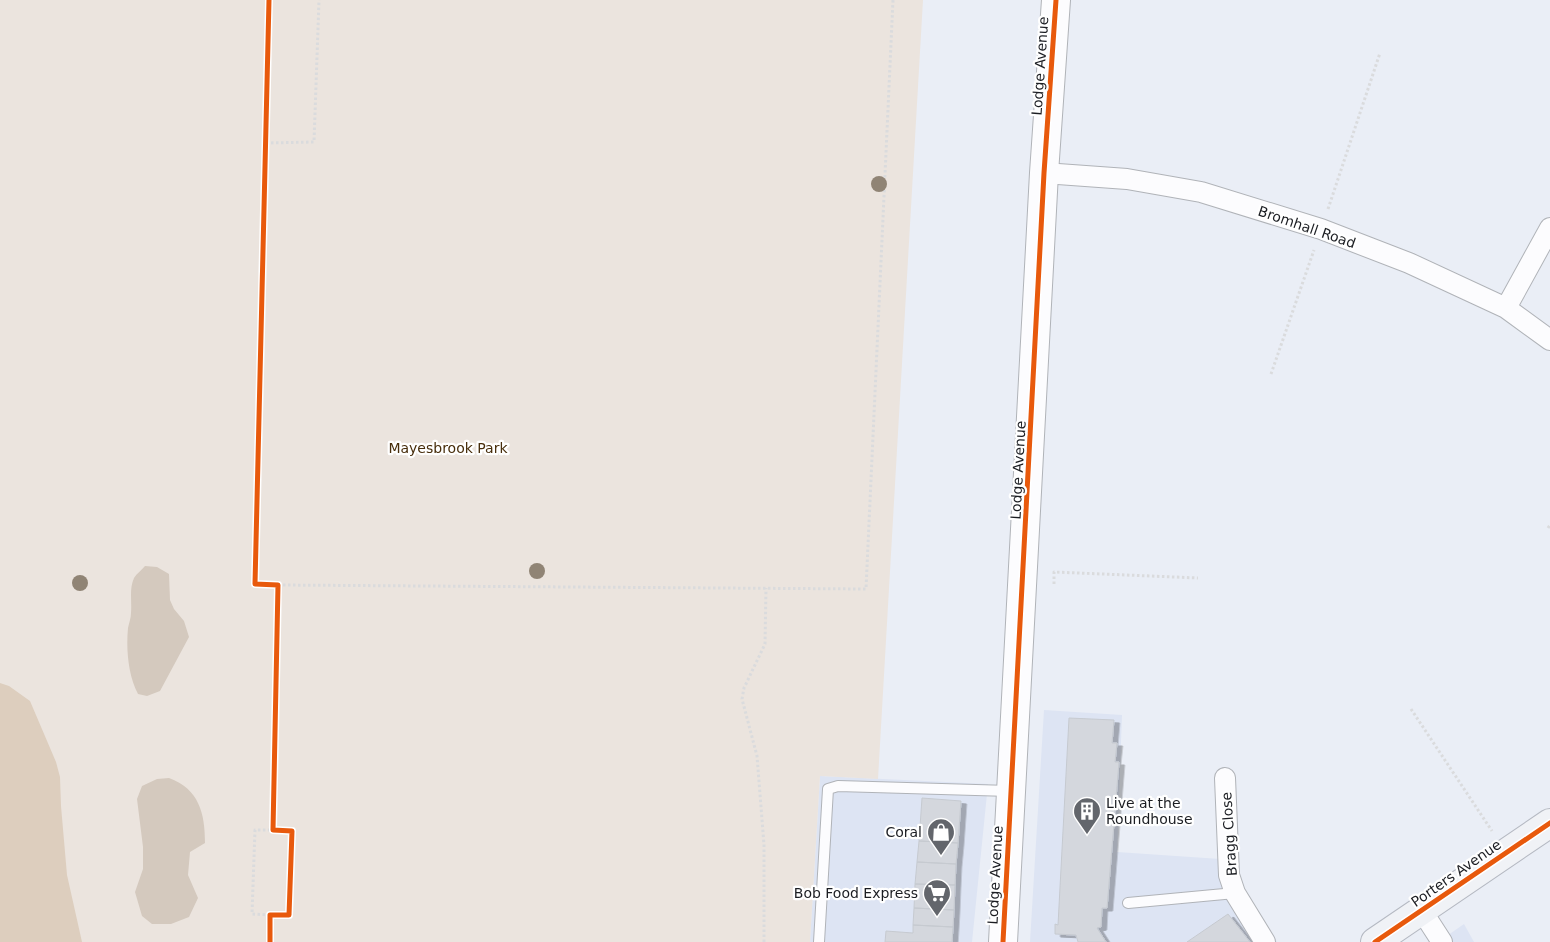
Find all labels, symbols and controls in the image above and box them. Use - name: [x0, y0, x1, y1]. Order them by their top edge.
- street label: Lodge Avenue: [1029, 16, 1051, 116]
- street label: Bromhall Road: [1256, 203, 1358, 251]
- street label: Lodge Avenue: [1007, 420, 1029, 520]
- park label: Mayesbrook Park: [388, 440, 508, 456]
- street label: Bragg Close: [1218, 791, 1240, 877]
- place label: Live at the Roundhouse: [1106, 795, 1193, 827]
- building icon: Live at the Roundhouse: [1072, 796, 1102, 835]
- shop icon: Coral: [926, 817, 956, 856]
- place label: Coral: [885, 824, 922, 840]
- street label: Lodge Avenue: [984, 825, 1006, 925]
- street label: Porters Avenue: [1408, 836, 1504, 910]
- supermarket icon: Bob Food Express: [922, 878, 952, 917]
- place label: Bob Food Express: [794, 885, 918, 901]

